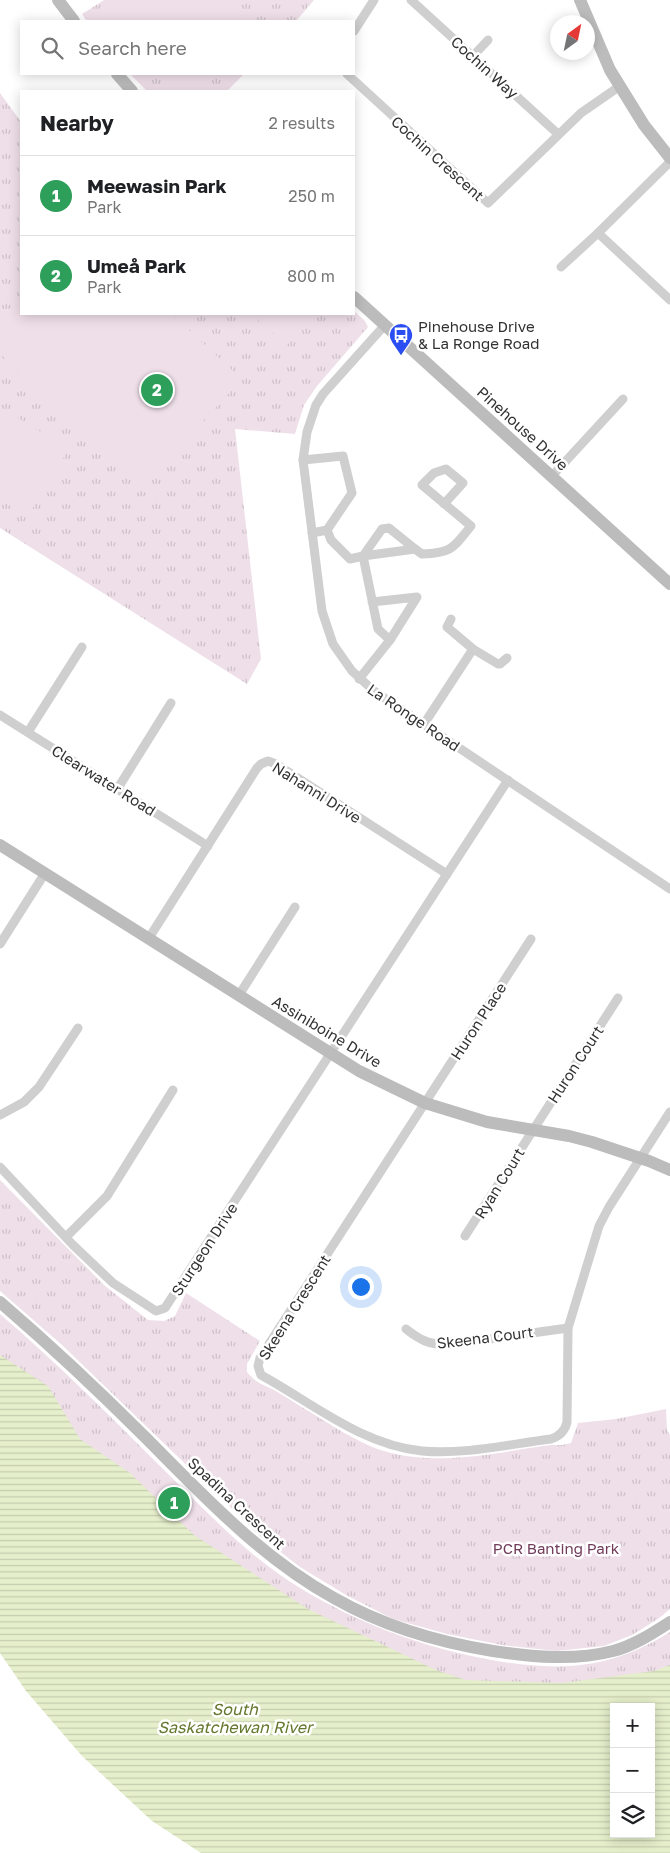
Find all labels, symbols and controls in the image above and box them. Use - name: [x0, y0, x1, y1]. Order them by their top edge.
- north arrow: [550, 15, 595, 60]
- search box: [20, 20, 355, 75]
- street label: Cochin Way: [448, 32, 523, 102]
- icon: search: [38, 34, 66, 62]
- text: Search here: [78, 36, 187, 59]
- text: Nearby: [40, 110, 114, 136]
- street label: Cochin Crescent: [388, 112, 488, 204]
- text: 2 results: [269, 113, 335, 133]
- text: Meewasin Park: [87, 174, 227, 197]
- text: 1: [52, 186, 60, 206]
- text: 250 m: [288, 186, 335, 206]
- text: Park: [87, 197, 122, 217]
- text: Umeå Park: [87, 254, 186, 277]
- text: 2: [51, 266, 61, 286]
- text: 800 m: [287, 266, 335, 286]
- text: Park: [87, 277, 122, 297]
- place label: Pinehouse Drive & La Ronge Road: [418, 317, 539, 352]
- bus stop icon: Pinehouse Drive & La Ronge Road: [388, 322, 414, 356]
- pin: 2: [141, 371, 173, 409]
- street label: Pinehouse Drive: [474, 382, 573, 474]
- street label: La Ronge Road: [364, 679, 464, 755]
- street label: Clearwater Road: [49, 741, 159, 819]
- street label: Nahanni Drive: [269, 758, 365, 827]
- street label: Huron Place: [446, 979, 510, 1063]
- street label: Assiniboine Drive: [269, 991, 385, 1071]
- street label: Huron Court: [543, 1022, 607, 1106]
- street label: Ryan Court: [470, 1144, 528, 1222]
- street label: Sturgeon Drive: [167, 1199, 241, 1299]
- street label: Skeena Crescent: [254, 1251, 334, 1363]
- your location: [348, 1274, 374, 1300]
- street label: Skeena Court: [436, 1322, 534, 1352]
- street label: Spadina Crescent: [185, 1453, 289, 1553]
- pin: 1: [158, 1484, 190, 1522]
- park label: PCR Banting Park: [493, 1539, 620, 1557]
- water label: South Saskatchewan River: [158, 1699, 315, 1737]
- map controls: [610, 1703, 655, 1838]
- button: +: [610, 1703, 655, 1748]
- button: −: [610, 1748, 655, 1793]
- button: layers: [610, 1793, 655, 1838]

